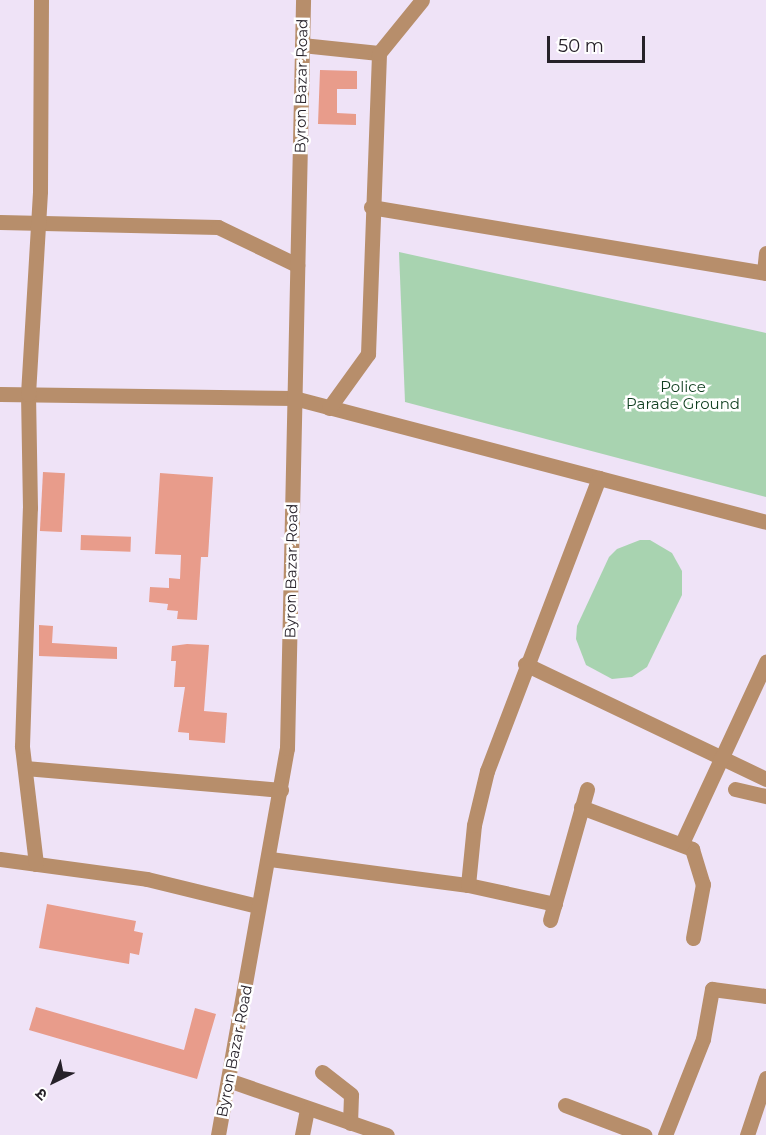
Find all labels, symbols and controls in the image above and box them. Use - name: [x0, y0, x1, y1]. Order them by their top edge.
- street label: Byron Bazar Road: [291, 19, 311, 153]
- scale bar: [550, 24, 648, 62]
- text: 50 m: [558, 35, 604, 57]
- park label: Police Parade Ground: [626, 377, 740, 412]
- street label: Byron Bazar Road: [281, 504, 301, 638]
- street label: Byron Bazar Road: [212, 983, 256, 1119]
- north arrow: [24, 1051, 84, 1111]
- text: उ: [31, 1084, 51, 1105]

